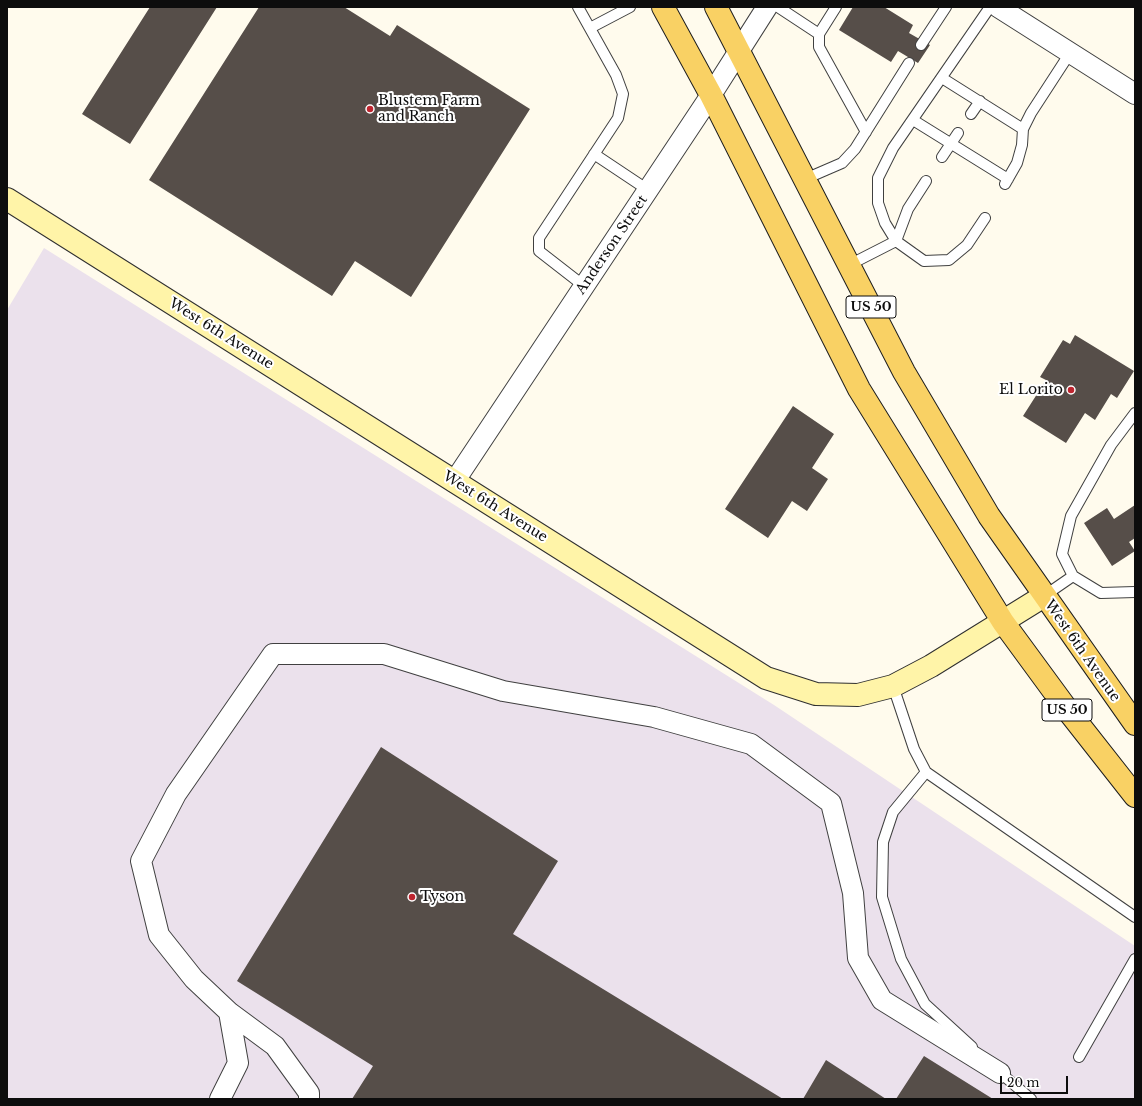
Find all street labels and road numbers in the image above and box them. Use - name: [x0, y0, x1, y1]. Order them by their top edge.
- street label: Anderson Street: [573, 192, 651, 298]
- street label: West 6th Avenue: [166, 295, 276, 373]
- road number: US 50: [846, 296, 896, 318]
- street label: West 6th Avenue: [440, 468, 550, 546]
- street label: West 6th Avenue: [1041, 597, 1123, 705]
- road number: US 50: [1042, 699, 1092, 721]

